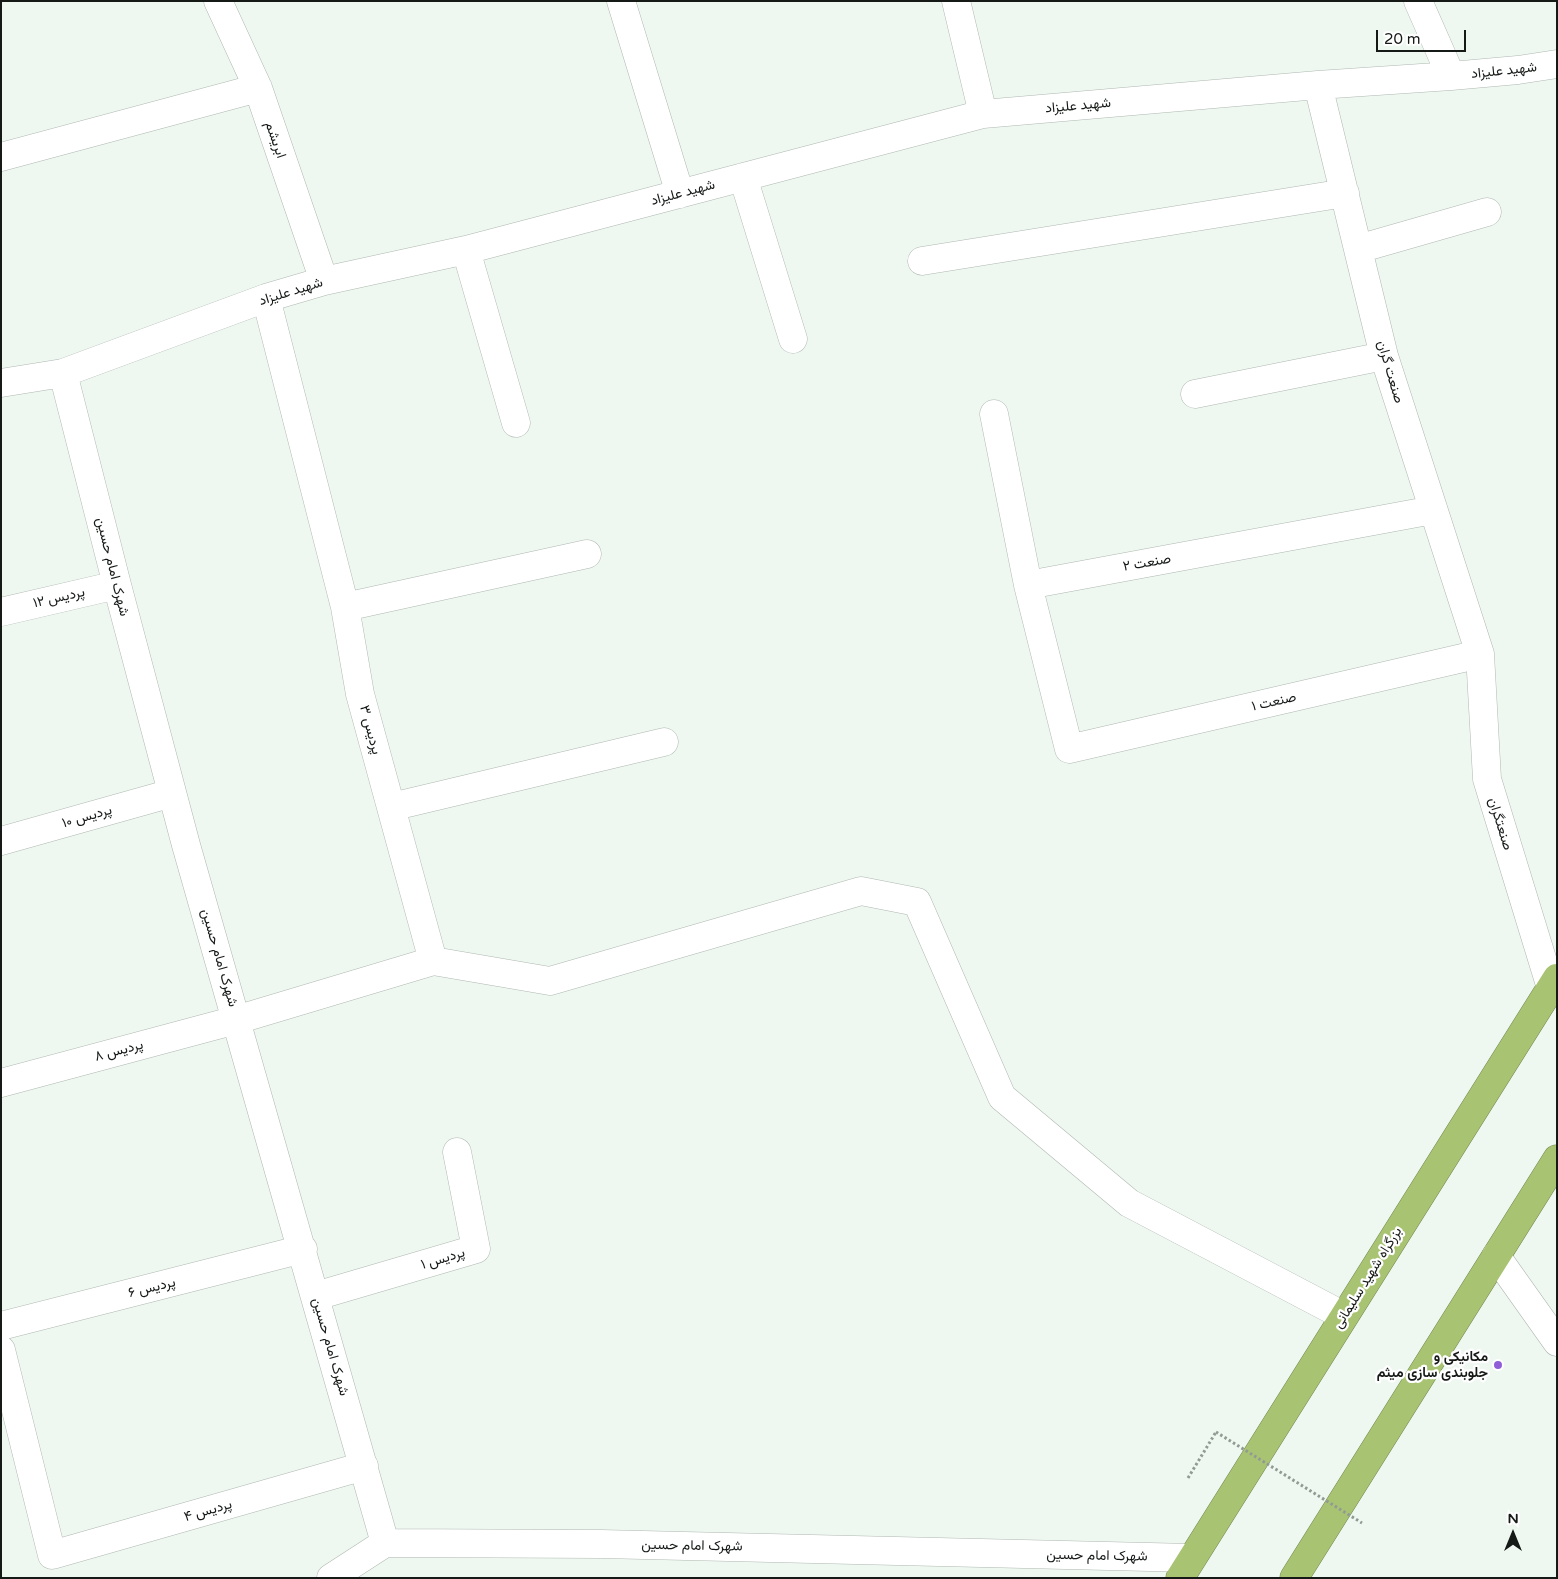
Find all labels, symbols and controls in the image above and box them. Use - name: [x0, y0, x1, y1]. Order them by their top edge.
- scale bar: [1378, 20, 1468, 52]
- text: 20 m: [1384, 30, 1421, 48]
- street label: شهید علیزاد: [1470, 59, 1538, 83]
- street label: شهید علیزاد: [1044, 95, 1112, 117]
- street label: ابریشم: [261, 119, 289, 161]
- street label: شهید علیزاد: [649, 176, 717, 210]
- street label: شهید علیزاد: [257, 274, 325, 310]
- street label: صنعت گران: [1373, 339, 1407, 405]
- street label: شهرک امام حسین: [92, 516, 132, 618]
- street label: صنعت ۲: [1122, 551, 1172, 575]
- street label: پردیس ۱۲: [32, 584, 86, 612]
- street label: صنعت ۱: [1250, 689, 1298, 715]
- street label: پردیس ۳: [355, 703, 385, 757]
- street label: صنعتگران: [1484, 796, 1516, 852]
- street label: پردیس ۱۰: [60, 802, 114, 832]
- street label: شهرک امام حسین: [197, 907, 241, 1009]
- street label: پردیس ۸: [93, 1036, 145, 1066]
- street label: بزرگراه شهید سلیمانی: [1330, 1224, 1406, 1332]
- street label: پردیس ۱: [419, 1244, 467, 1274]
- street label: پردیس ۶: [127, 1274, 177, 1302]
- street label: شهرک امام حسین: [308, 1296, 352, 1398]
- place label: مکانیکی و جلوبندی سازی میثم: [1377, 1349, 1488, 1381]
- marker: مکانیکی و جلوبندی سازی میثم: [1492, 1359, 1504, 1371]
- street label: پردیس ۴: [182, 1496, 234, 1526]
- north arrow: [1488, 1509, 1538, 1559]
- text: N: [1507, 1510, 1519, 1527]
- street label: شهرک امام حسین: [641, 1537, 743, 1555]
- street label: شهرک امام حسین: [1046, 1547, 1148, 1565]

